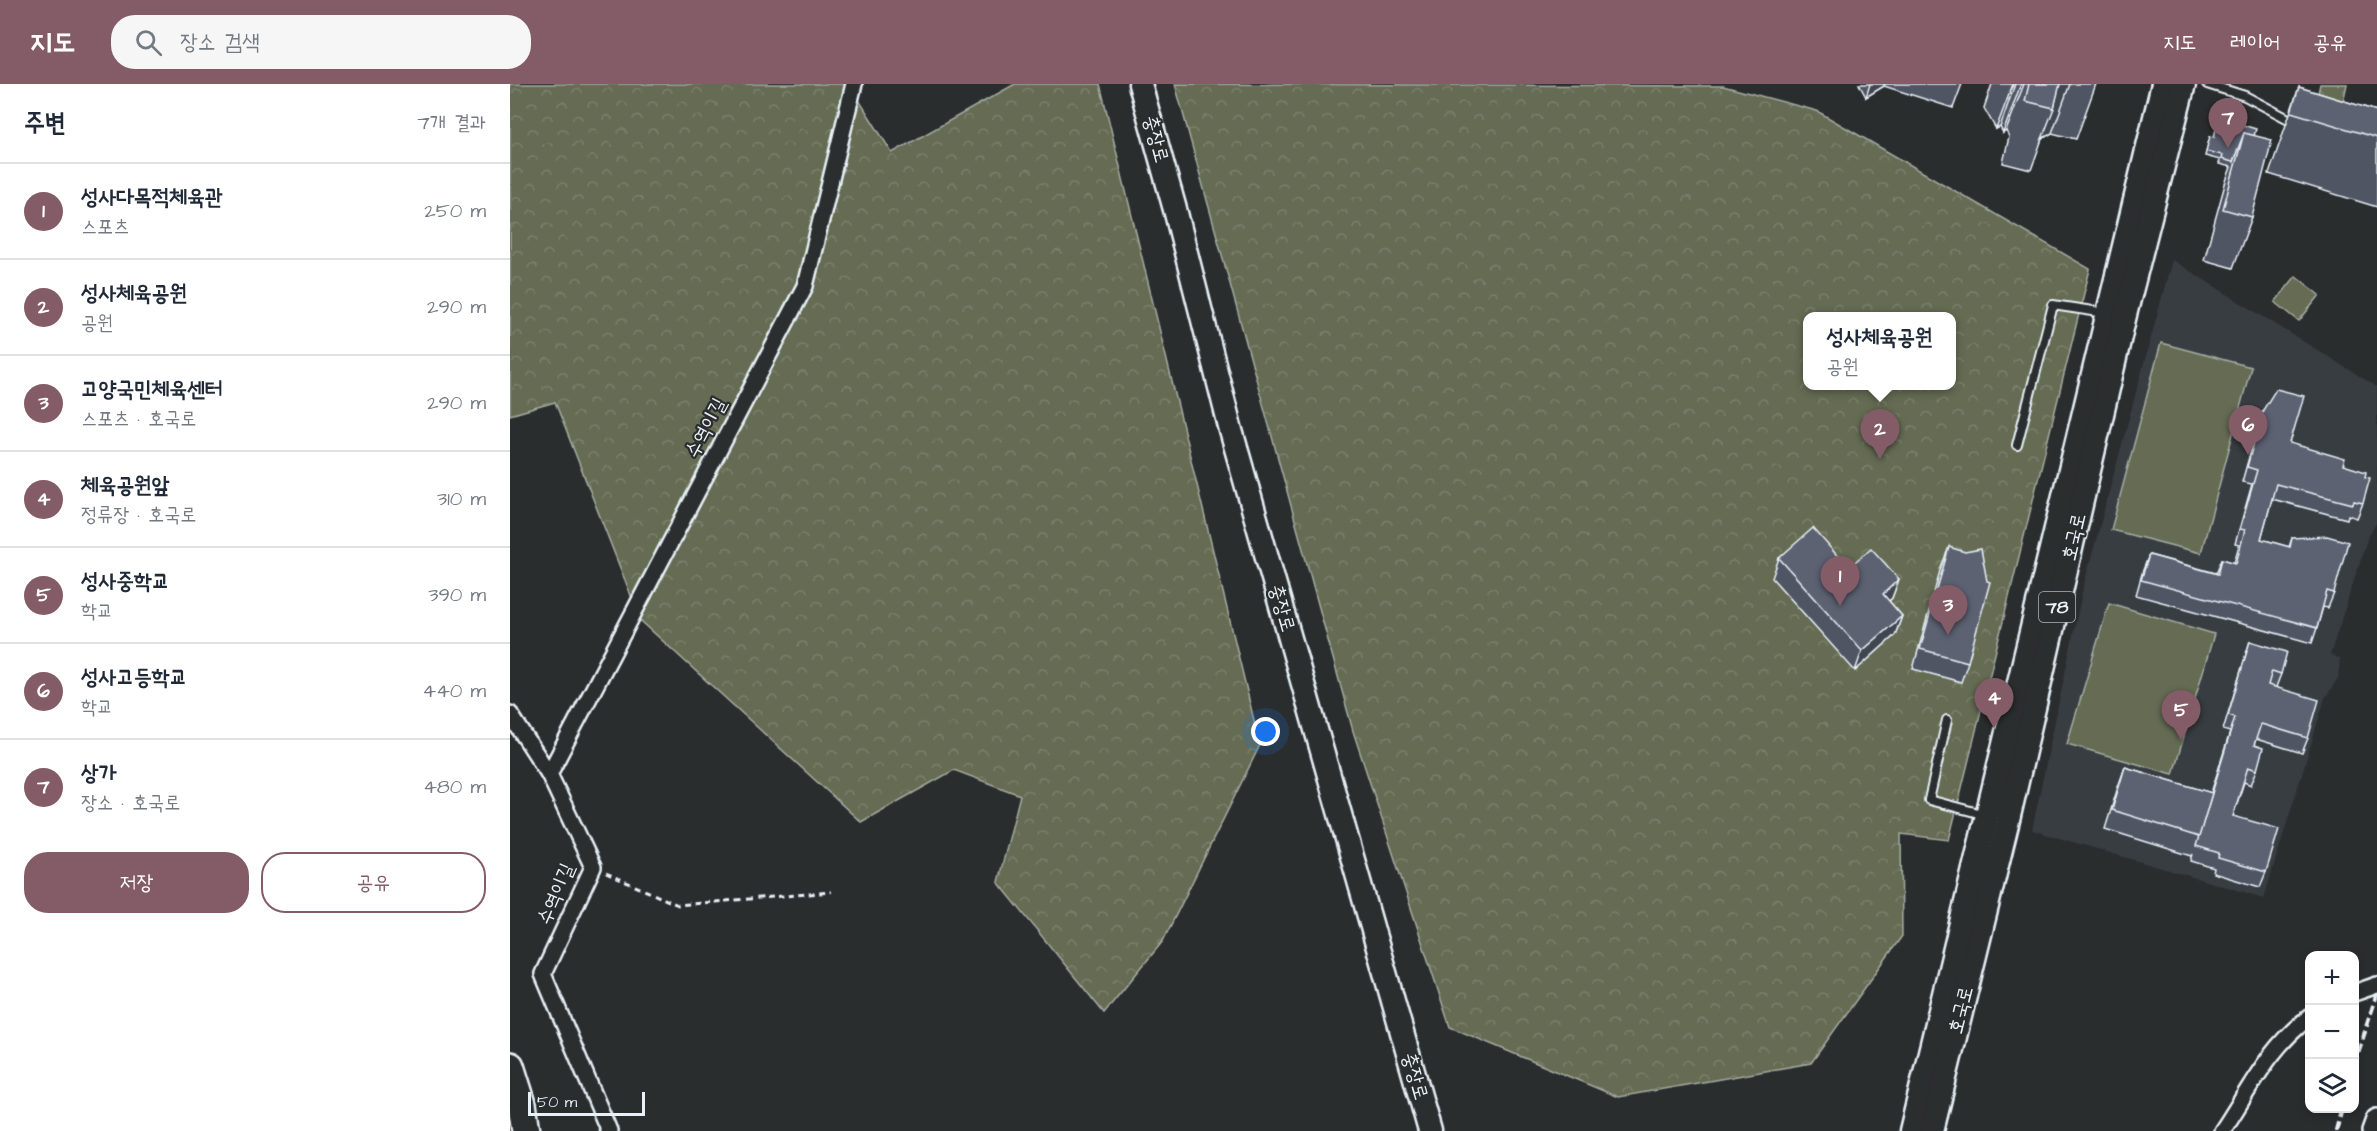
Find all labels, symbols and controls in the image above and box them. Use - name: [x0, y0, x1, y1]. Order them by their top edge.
- search box: [111, 15, 531, 69]
- text: 지도: [30, 23, 75, 62]
- icon: search: [132, 26, 165, 59]
- text: 장소 검색: [180, 27, 260, 58]
- text: 지도: [2163, 28, 2197, 57]
- text: 레이어: [2230, 28, 2280, 57]
- text: 공유: [2313, 28, 2347, 57]
- pin: 7: [2208, 98, 2248, 148]
- text: 주변: [24, 105, 66, 141]
- text: 7개 결과: [417, 109, 486, 137]
- street label: 충장로: [1136, 112, 1176, 166]
- text: 성사다목적체육관: [81, 182, 223, 213]
- text: 1: [42, 197, 45, 225]
- text: 250 m: [424, 197, 486, 225]
- text: 스포츠: [81, 213, 129, 241]
- text: 성사체육공원: [81, 278, 187, 309]
- text: 2: [38, 293, 49, 321]
- text: 290 m: [427, 293, 486, 321]
- text: 공원: [81, 309, 113, 337]
- popup: [1803, 312, 1956, 390]
- text: 성사체육공원: [1826, 322, 1933, 353]
- text: 공원: [1826, 353, 1859, 381]
- text: 고양국민체육센터: [81, 374, 223, 405]
- text: 3: [38, 389, 49, 417]
- text: 290 m: [427, 389, 486, 417]
- street label: 수역이길: [679, 393, 733, 463]
- text: 스포츠 · 호국로: [81, 405, 196, 433]
- pin: 6: [2228, 406, 2268, 455]
- pin: 2: [1860, 410, 1900, 459]
- text: 체육공원앞: [81, 470, 170, 501]
- text: 4: [37, 485, 50, 513]
- text: 310 m: [437, 485, 486, 513]
- text: 정류장 · 호국로: [81, 501, 196, 529]
- street label: 호국로: [2055, 510, 2093, 564]
- pin: 1: [1820, 556, 1860, 606]
- text: 성사중학교: [81, 566, 170, 597]
- text: 5: [36, 581, 51, 609]
- text: 390 m: [428, 581, 486, 609]
- street label: 충장로: [1262, 581, 1302, 635]
- pin: 3: [1928, 586, 1968, 635]
- road number: 78: [2039, 592, 2075, 622]
- text: 학교: [81, 597, 113, 625]
- text: 성사고등학교: [81, 662, 187, 693]
- text: 6: [37, 677, 50, 705]
- text: 440 m: [423, 677, 486, 705]
- pin: 4: [1974, 678, 2014, 728]
- pin: 5: [2162, 690, 2200, 740]
- text: 학교: [81, 693, 113, 721]
- your location: [1251, 717, 1280, 746]
- text: 상가: [81, 758, 116, 789]
- text: 7: [37, 773, 50, 801]
- text: 480 m: [423, 773, 486, 801]
- text: 장소 · 호국로: [81, 789, 180, 817]
- button: 저장: [24, 852, 249, 913]
- button: 공유: [261, 852, 486, 913]
- street label: 수역이길: [531, 859, 581, 929]
- map controls: [2305, 951, 2359, 1113]
- button: +: [2305, 951, 2359, 1005]
- street label: 호국로: [1942, 983, 1980, 1037]
- button: −: [2305, 1005, 2359, 1059]
- street label: 충장로: [1395, 1049, 1435, 1103]
- button: layers: [2305, 1059, 2359, 1113]
- scale bar: [528, 1089, 645, 1116]
- text: 50 m: [537, 1091, 577, 1113]

